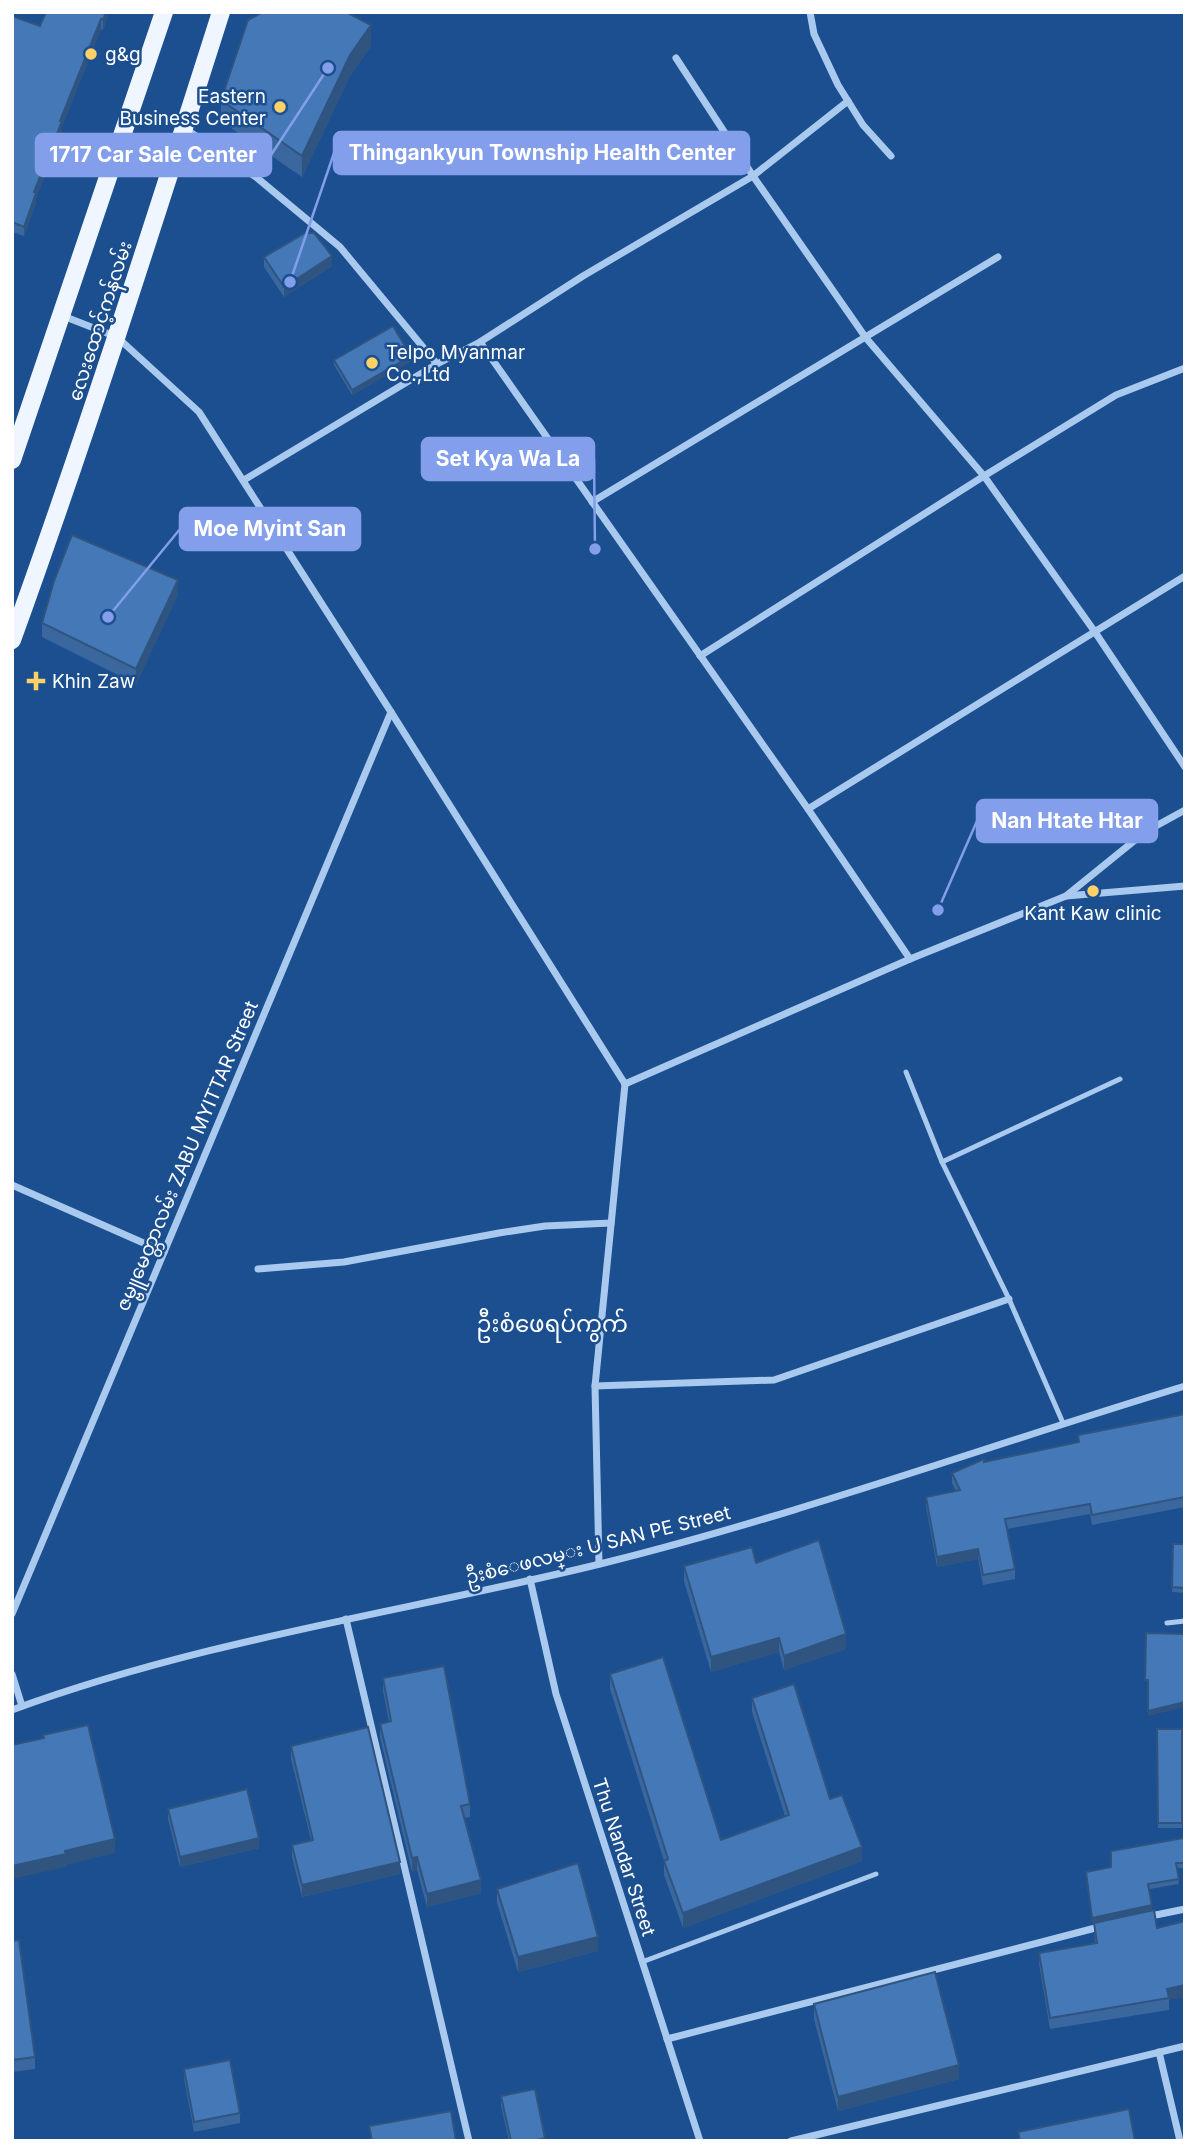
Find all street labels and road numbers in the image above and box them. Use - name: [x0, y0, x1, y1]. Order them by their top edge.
- street label: လေးထောင့်ကန်လမ်း: [60, 237, 141, 405]
- street label: ဇမ္ဗူမေတ္တာလမ်း ZABU MYITTAR Street: [108, 996, 267, 1316]
- street label: ဦးစံေဖလမ္း U SAN PE Street: [463, 1499, 734, 1593]
- street label: Thu Nandar Street: [588, 1775, 660, 1939]

